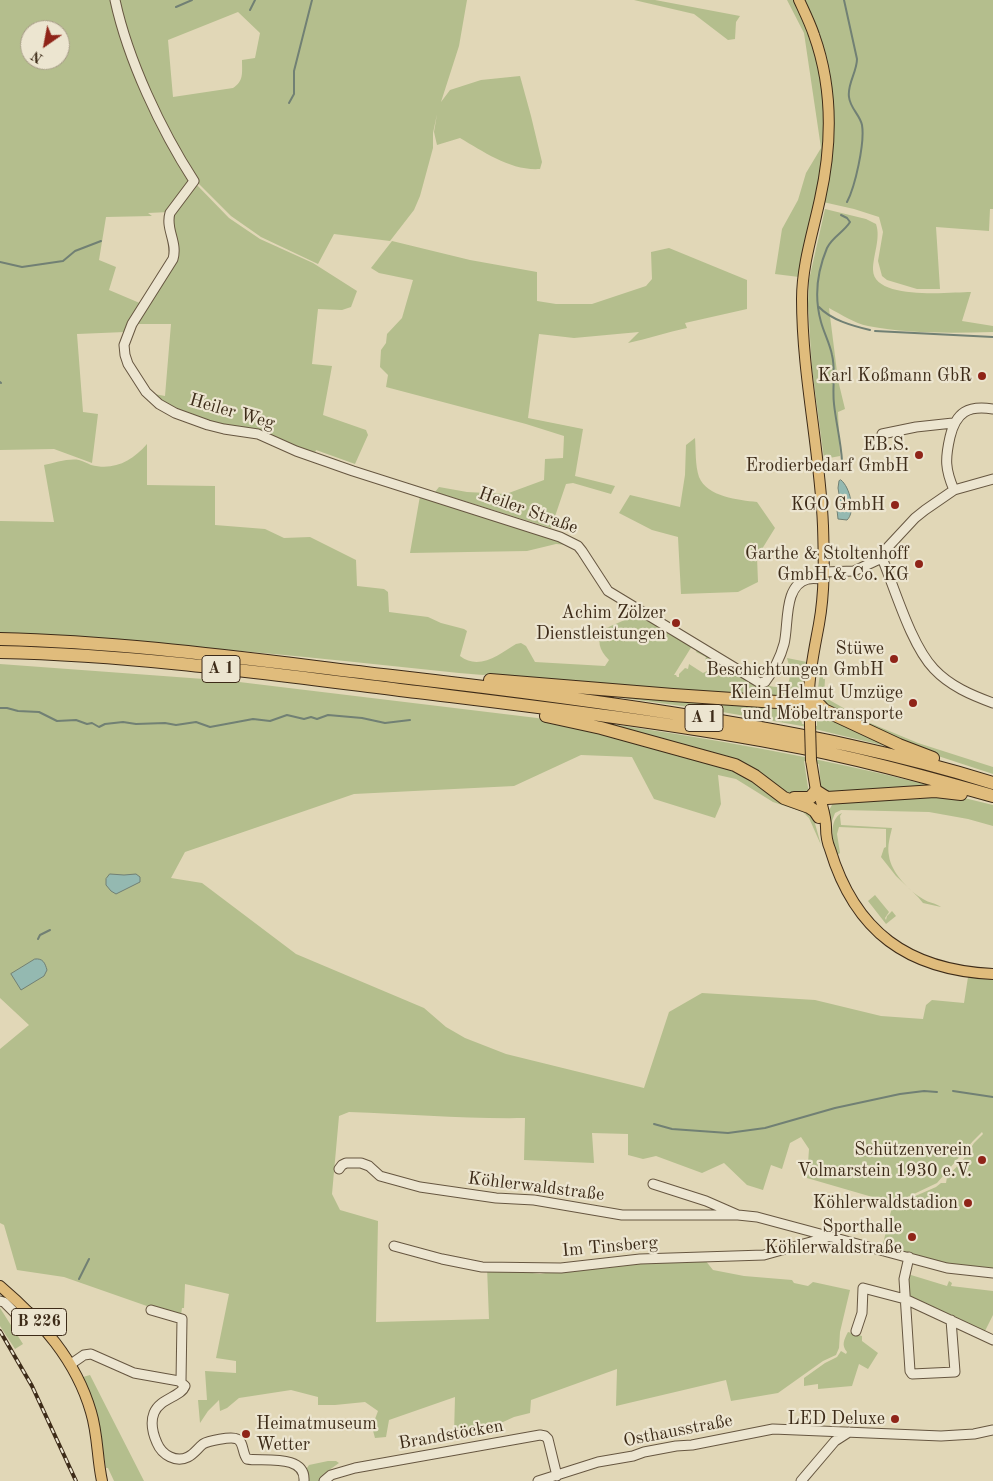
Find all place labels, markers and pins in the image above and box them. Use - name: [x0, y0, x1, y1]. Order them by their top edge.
- place label: Karl Koßmann GbR: [817, 365, 972, 387]
- marker: Karl Koßmann GbR: [976, 370, 988, 382]
- place label: EB.S. Erodierbedarf GmbH: [746, 434, 909, 476]
- marker: EB.S. Erodierbedarf GmbH: [913, 449, 925, 461]
- place label: KGO GmbH: [791, 494, 885, 516]
- marker: KGO GmbH: [889, 499, 901, 511]
- place label: Garthe & Stoltenhoff GmbH & Co. KG: [745, 543, 909, 586]
- marker: Garthe & Stoltenhoff GmbH & Co. KG: [913, 558, 925, 570]
- place label: Achim Zölzer Dienstleistungen: [536, 602, 666, 644]
- marker: Achim Zölzer Dienstleistungen: [670, 617, 682, 629]
- place label: Stüwe Beschichtungen GmbH: [706, 638, 884, 681]
- marker: Stüwe Beschichtungen GmbH: [888, 653, 900, 665]
- place label: Klein Helmut Umzüge und Möbeltransporte: [730, 682, 903, 724]
- marker: Klein Helmut Umzüge und Möbeltransporte: [907, 697, 919, 709]
- place label: Schützenverein Volmarstein 1930 e.V.: [797, 1139, 972, 1182]
- marker: Schützenverein Volmarstein 1930 e.V.: [976, 1154, 988, 1166]
- place label: Köhlerwaldstadion: [813, 1192, 958, 1214]
- marker: Köhlerwaldstadion: [962, 1197, 974, 1209]
- place label: Sporthalle Köhlerwaldstraße: [764, 1216, 902, 1258]
- marker: Sporthalle Köhlerwaldstraße: [906, 1231, 918, 1243]
- place label: LED Deluxe: [787, 1408, 885, 1430]
- place label: Heimatmuseum Wetter: [256, 1413, 377, 1456]
- marker: LED Deluxe: [889, 1413, 901, 1425]
- marker: Heimatmuseum Wetter: [240, 1428, 252, 1440]

